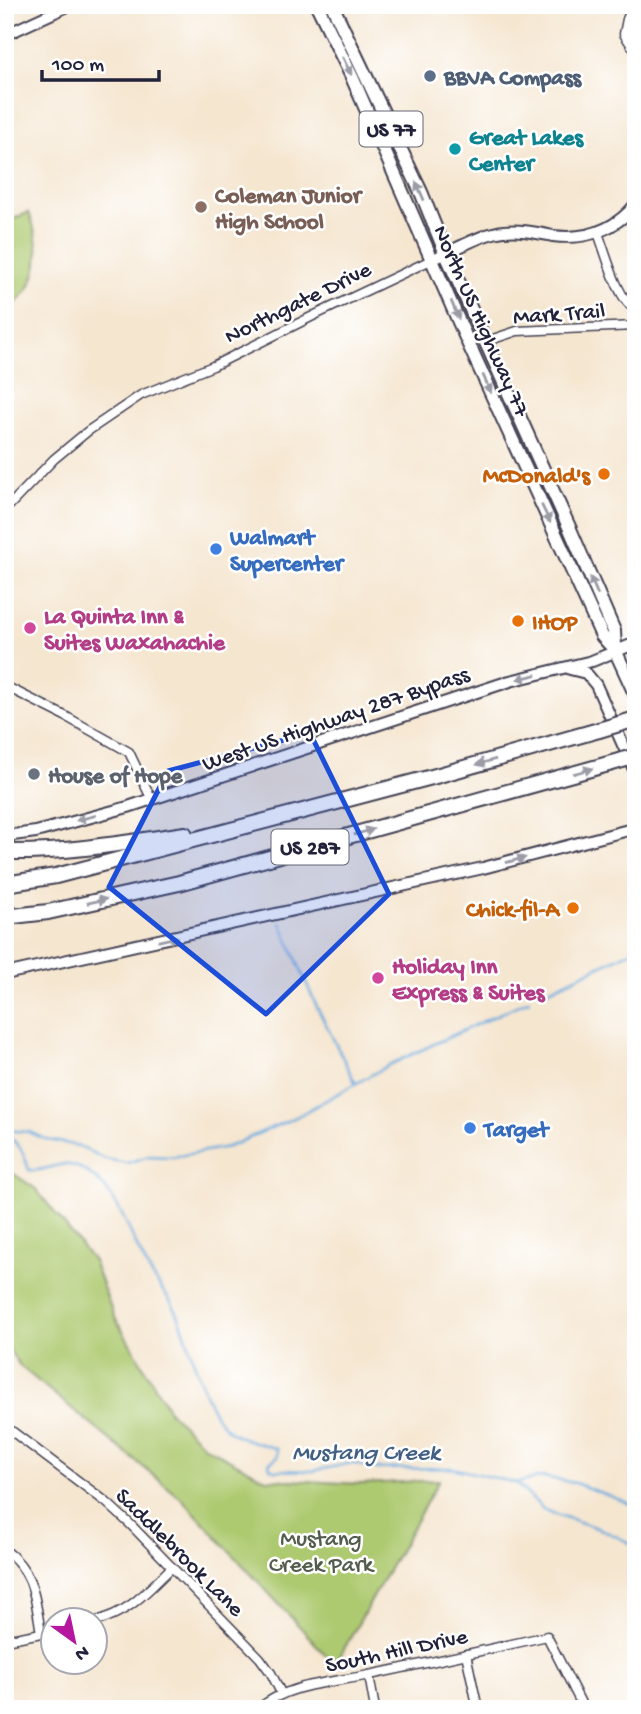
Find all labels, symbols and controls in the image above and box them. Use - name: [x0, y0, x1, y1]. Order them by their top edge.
- scale bar: [42, 38, 159, 82]
- text: 100 m: [51, 54, 104, 79]
- one-way arrow: [341, 56, 353, 76]
- place label: BBVA Compass: [443, 66, 583, 93]
- marker: BBVA Compass: [422, 68, 438, 84]
- road number: US 77: [360, 111, 422, 146]
- place label: Great Lakes Center: [469, 126, 584, 179]
- marker: Great Lakes Center: [447, 141, 463, 157]
- one-way arrow: [414, 181, 426, 201]
- place label: Coleman Junior High School: [215, 184, 364, 237]
- marker: Coleman Junior High School: [193, 199, 209, 215]
- street label: North US Highway 77: [425, 222, 535, 422]
- street label: Northgate Drive: [221, 257, 377, 351]
- one-way arrow: [449, 299, 460, 320]
- street label: Mark Trail: [512, 299, 606, 332]
- one-way arrow: [482, 373, 493, 394]
- place label: McDonald's: [483, 464, 592, 491]
- marker: McDonald's: [596, 466, 612, 482]
- one-way arrow: [540, 504, 551, 524]
- place label: Walmart Supercenter: [229, 526, 346, 579]
- marker: Walmart Supercenter: [208, 541, 224, 557]
- one-way arrow: [588, 576, 600, 596]
- place label: La Quinta Inn & Suites Waxahachie: [44, 605, 226, 658]
- place label: IHOP: [532, 611, 579, 638]
- marker: IHOP: [510, 613, 526, 629]
- marker: La Quinta Inn & Suites Waxahachie: [22, 620, 38, 636]
- street label: West US Highway 287 Bypass: [199, 662, 474, 779]
- one-way arrow: [516, 672, 538, 683]
- one-way arrow: [475, 757, 496, 767]
- place label: House of Hope: [48, 764, 183, 791]
- one-way arrow: [573, 765, 594, 775]
- marker: House of Hope: [26, 766, 42, 782]
- one-way arrow: [75, 813, 97, 824]
- one-way arrow: [354, 826, 375, 836]
- road number: US 287: [272, 830, 348, 864]
- one-way arrow: [506, 854, 528, 865]
- one-way arrow: [86, 896, 108, 907]
- place label: Chick-fil-A: [466, 898, 560, 925]
- marker: Chick-fil-A: [565, 900, 581, 916]
- one-way arrow: [157, 933, 179, 944]
- place label: Holiday Inn Express & Suites: [392, 955, 546, 1008]
- marker: Holiday Inn Express & Suites: [370, 970, 386, 986]
- place label: Target: [482, 1118, 551, 1145]
- marker: Target: [462, 1120, 478, 1136]
- water label: Mustang Creek: [292, 1440, 442, 1469]
- street label: Saddlebrook Lane: [108, 1483, 249, 1624]
- park label: Mustang Creek Park: [269, 1527, 376, 1580]
- north arrow: [38, 1606, 108, 1676]
- street label: South Hill Drive: [323, 1624, 471, 1681]
- text: N: [70, 1639, 93, 1665]

